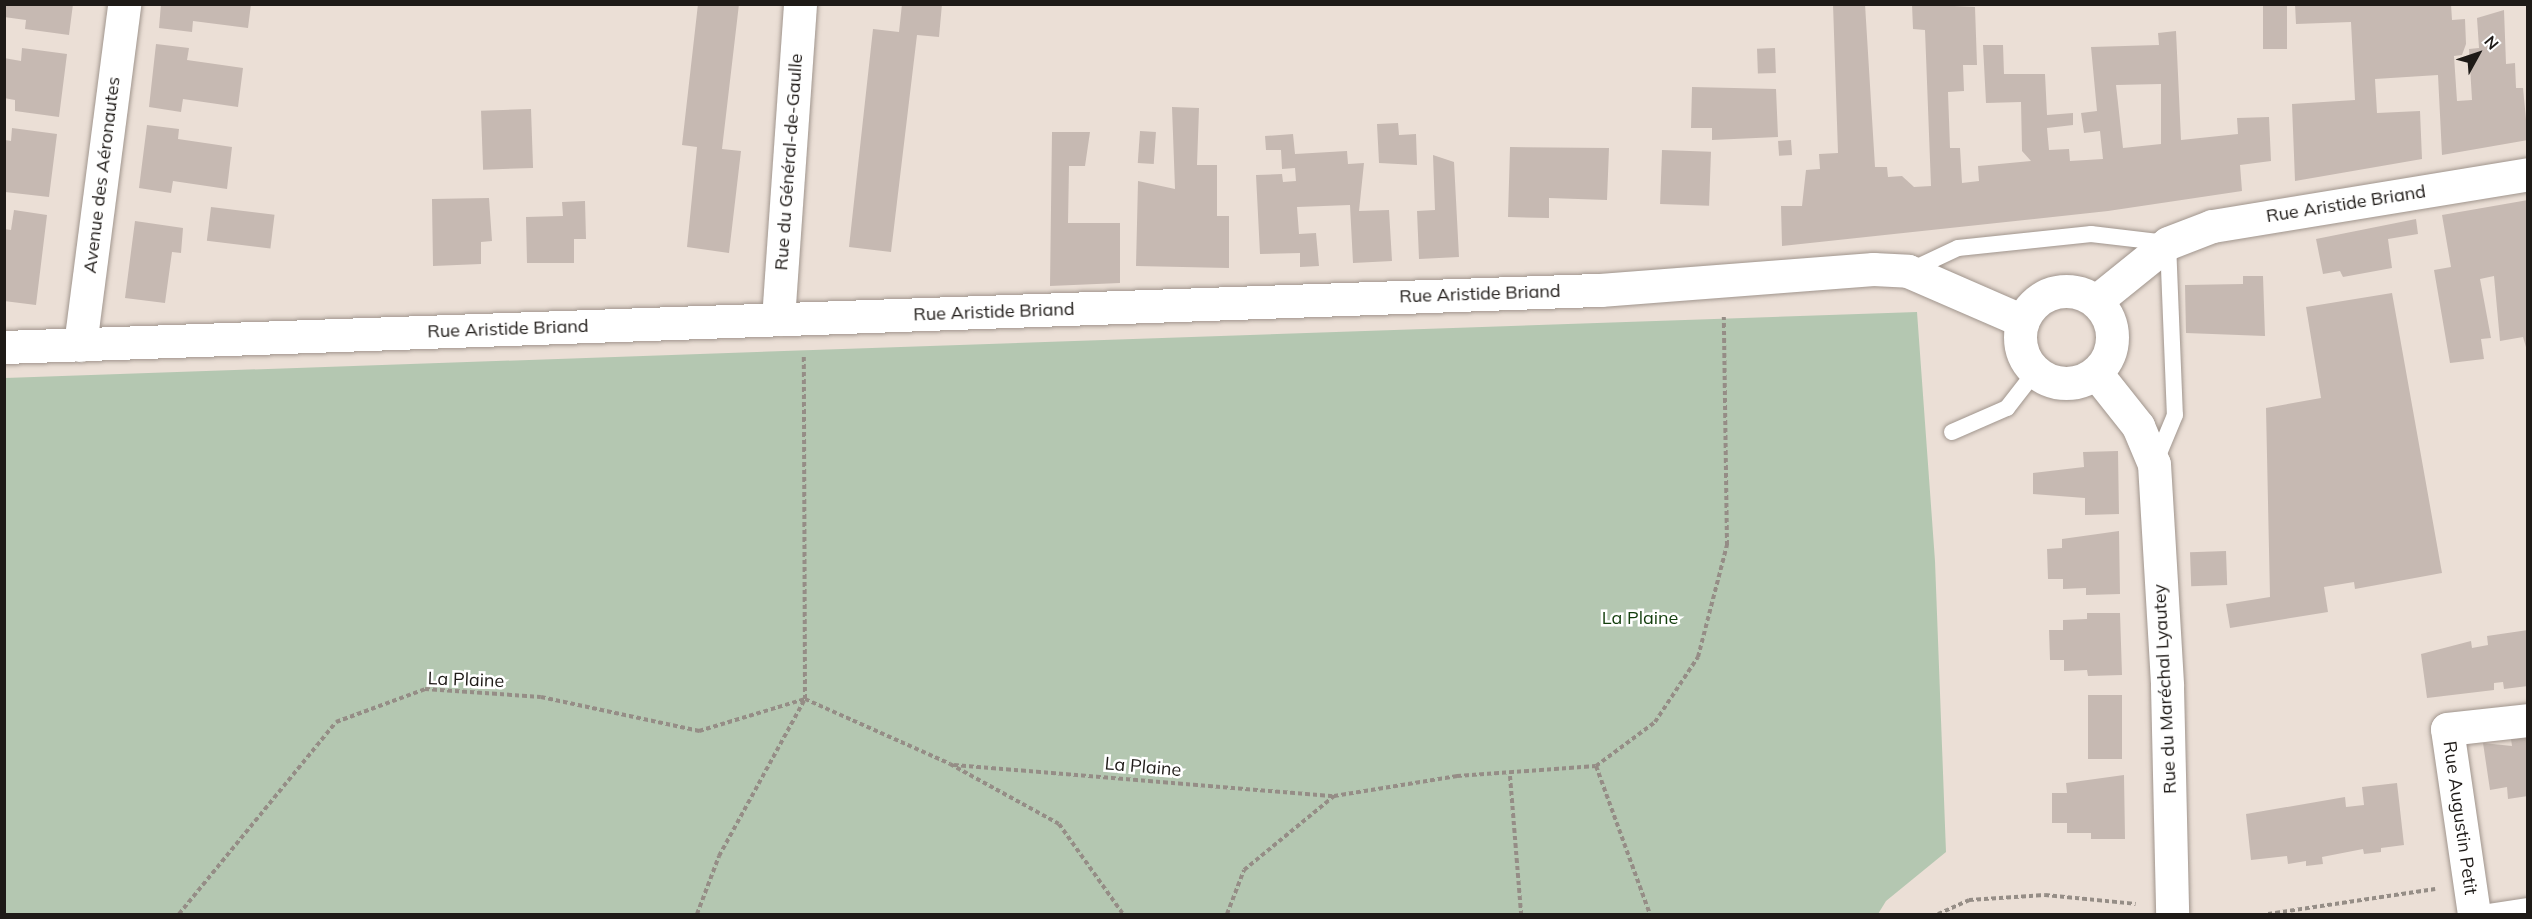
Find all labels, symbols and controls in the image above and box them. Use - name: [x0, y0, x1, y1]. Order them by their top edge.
- north arrow: [2448, 24, 2508, 84]
- text: N: [2480, 31, 2503, 53]
- street label: Rue du Général-de-Gaulle: [771, 53, 807, 271]
- street label: Avenue des Aéronautes: [79, 75, 125, 275]
- street label: Rue Aristide Briand: [2265, 181, 2427, 227]
- street label: Rue Aristide Briand: [1399, 280, 1561, 308]
- street label: Rue Aristide Briand: [913, 298, 1075, 326]
- street label: Rue Aristide Briand: [427, 315, 589, 343]
- street label: Rue du Maréchal Lyautey: [2149, 584, 2181, 794]
- park label: La Plaine: [1602, 607, 1678, 629]
- street label: La Plaine: [427, 668, 505, 692]
- street label: Rue Augustin Petit: [2439, 740, 2481, 896]
- street label: La Plaine: [1104, 753, 1182, 781]

